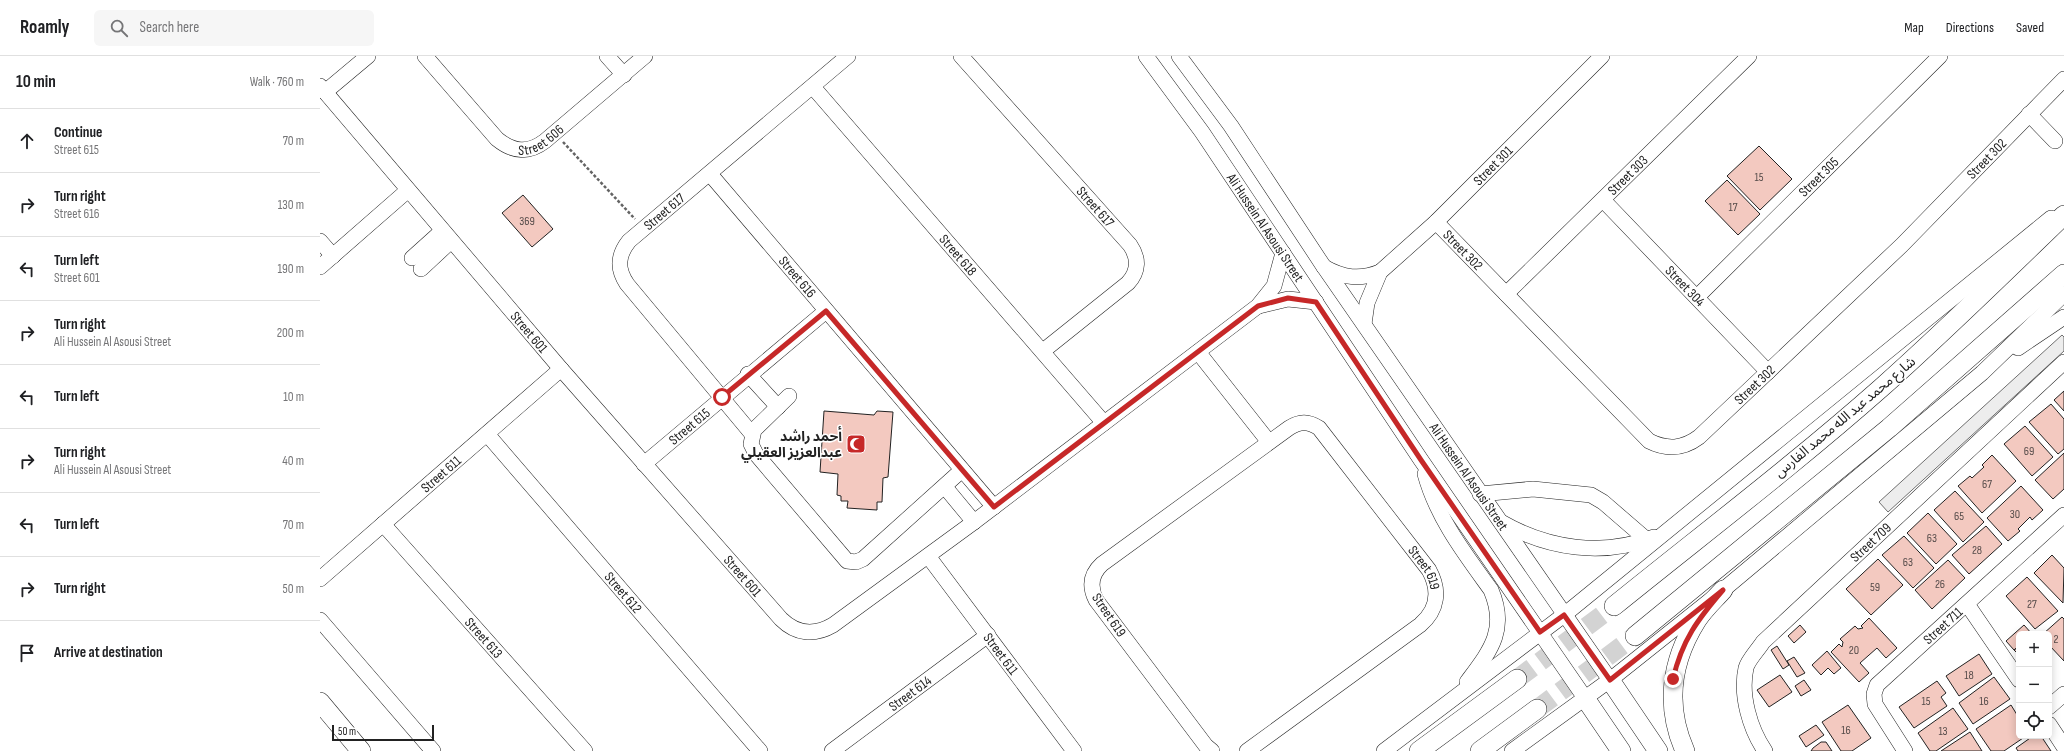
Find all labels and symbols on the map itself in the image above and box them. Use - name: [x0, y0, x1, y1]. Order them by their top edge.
- street label: Street 606: [518, 121, 567, 158]
- street label: Street 302: [1963, 135, 2010, 182]
- street label: Street 301: [1469, 142, 1516, 189]
- street label: Street 303: [1604, 151, 1651, 199]
- street label: Street 305: [1795, 153, 1842, 200]
- street label: Ali Hussein Al Asousi Street: [1223, 169, 1308, 285]
- house number: 15: [1754, 170, 1764, 185]
- street label: Street 617: [1073, 183, 1118, 231]
- street label: Street 617: [640, 189, 688, 234]
- house number: 17: [1729, 200, 1738, 215]
- house number: 369: [519, 214, 535, 229]
- street label: Street 302: [1440, 226, 1487, 274]
- street label: Street 618: [936, 231, 981, 279]
- street label: Street 616: [775, 253, 820, 301]
- street label: Street 304: [1662, 262, 1709, 310]
- street label: Street 601: [507, 308, 552, 356]
- street label: شارع محمد عبد الله محمد الفارس: [1771, 353, 1920, 483]
- street label: Street 302: [1730, 361, 1778, 408]
- route start: [713, 388, 731, 406]
- street label: Street 615: [665, 404, 713, 448]
- street label: Ali Hussein Al Asousi Street: [1426, 419, 1512, 533]
- place label: أحمد راشد عبدالعزيز العقيلي: [741, 426, 842, 463]
- mosque icon: أحمد راشد عبدالعزيز العقيلي: [845, 433, 867, 455]
- house number: 69: [2024, 444, 2034, 459]
- street label: Street 611: [417, 452, 464, 496]
- house number: 67: [1982, 477, 1992, 492]
- house number: 30: [2010, 507, 2020, 522]
- house number: 65: [1954, 509, 1964, 524]
- street label: Street 709: [1846, 519, 1894, 565]
- house number: 63: [1927, 531, 1937, 546]
- street label: Street 619: [1405, 542, 1444, 591]
- house number: 28: [1972, 543, 1982, 558]
- street label: Street 601: [720, 552, 766, 600]
- house number: 63: [1903, 555, 1913, 570]
- street label: Street 612: [601, 568, 646, 617]
- house number: 26: [1935, 577, 1945, 592]
- house number: 59: [1870, 580, 1880, 595]
- street label: Street 619: [1088, 590, 1130, 640]
- house number: 27: [2027, 597, 2037, 612]
- street label: Street 711: [1919, 603, 1966, 648]
- street label: Street 613: [461, 614, 507, 662]
- street label: Street 611: [980, 629, 1022, 678]
- house number: 2: [2054, 632, 2059, 647]
- house number: 20: [1849, 643, 1859, 658]
- house number: 18: [1964, 668, 1974, 683]
- route end: [1664, 670, 1682, 688]
- street label: Street 614: [885, 672, 935, 714]
- house number: 15: [1921, 694, 1931, 709]
- house number: 16: [1979, 694, 1989, 709]
- scale bar: [332, 723, 434, 742]
- house number: 16: [1841, 723, 1851, 738]
- house number: 13: [1938, 724, 1948, 739]

